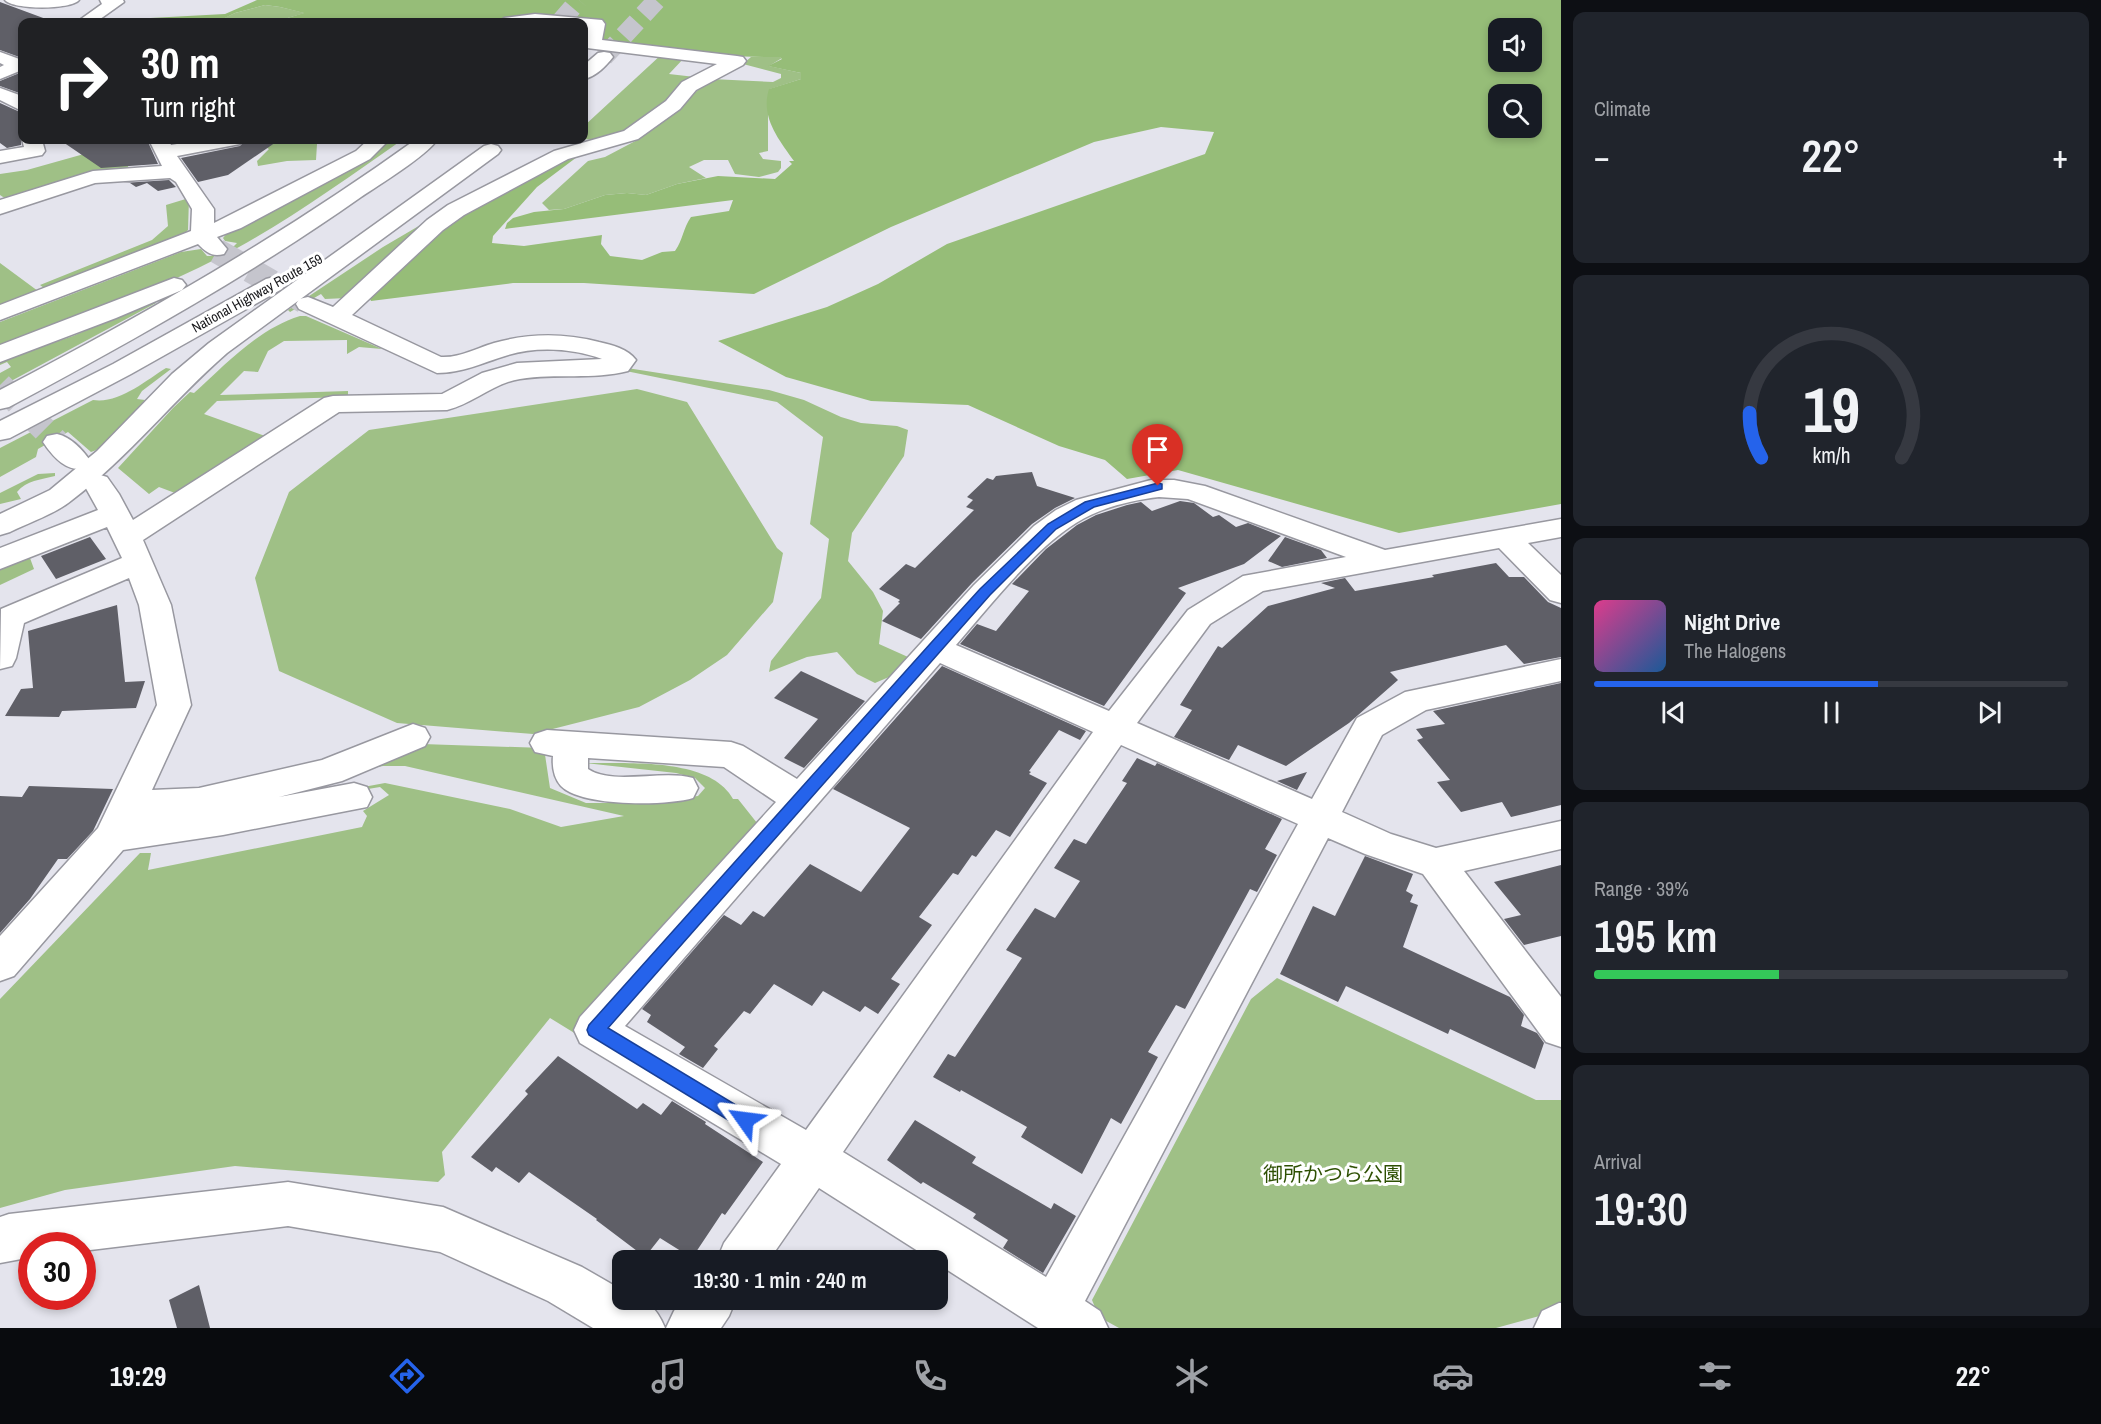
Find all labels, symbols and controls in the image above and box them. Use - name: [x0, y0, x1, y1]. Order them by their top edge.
- map controls: [1488, 18, 1542, 138]
- button: sound: [1488, 18, 1542, 72]
- text: 30 m: [141, 35, 220, 91]
- icon: right: [42, 42, 120, 120]
- button: search: [1488, 84, 1542, 138]
- text: Turn right: [141, 89, 235, 125]
- text: Climate: [1594, 95, 1651, 122]
- text: 22°: [1801, 125, 1861, 186]
- text: −: [1594, 134, 1610, 178]
- text: +: [2052, 134, 2068, 178]
- street label: National Highway Route 159: [188, 250, 326, 336]
- text: 19: [1803, 367, 1859, 451]
- pin: [1132, 424, 1183, 486]
- icon: arrive: [1141, 433, 1174, 466]
- text: km/h: [1812, 441, 1850, 470]
- text: Night Drive: [1684, 607, 1780, 637]
- text: The Halogens: [1684, 637, 1786, 664]
- icon: previous: [1657, 696, 1690, 729]
- icon: pause: [1815, 696, 1848, 729]
- icon: next: [1973, 696, 2006, 729]
- text: Range · 39%: [1594, 875, 1689, 902]
- text: 195 km: [1594, 905, 1718, 966]
- position arrow: [713, 1088, 777, 1152]
- text: Arrival: [1594, 1148, 1641, 1175]
- park label: 御所かつら公園: [1263, 1160, 1403, 1187]
- text: 19:30: [1594, 1178, 1688, 1239]
- speed limit sign: 30: [18, 1232, 96, 1310]
- text: 19:30 · 1 min · 240 m: [693, 1265, 867, 1295]
- icon: directions: [386, 1355, 428, 1397]
- icon: music: [648, 1355, 690, 1397]
- icon: phone: [909, 1355, 951, 1397]
- icon: climate: [1171, 1355, 1213, 1397]
- icon: car: [1432, 1355, 1474, 1397]
- icon: filters: [1694, 1355, 1736, 1397]
- text: 19:29: [110, 1358, 166, 1394]
- text: 22°: [1956, 1358, 1991, 1394]

